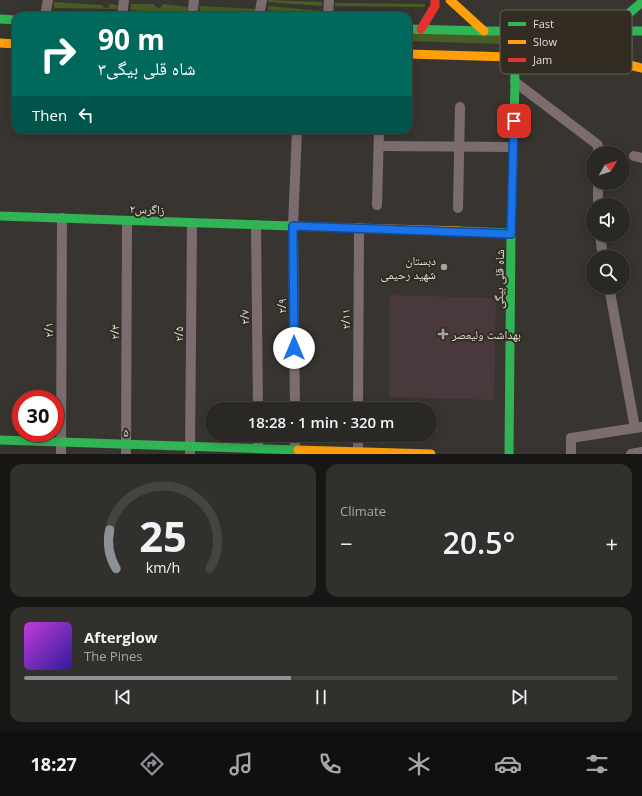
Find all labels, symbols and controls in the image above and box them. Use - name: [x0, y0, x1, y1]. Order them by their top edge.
- legend: [500, 10, 632, 74]
- text: Fast: [533, 16, 554, 31]
- text: 90 m: [98, 20, 165, 58]
- icon: right: [32, 28, 84, 80]
- text: Slow: [533, 34, 557, 49]
- text: Jam: [532, 52, 552, 67]
- text: شاه قلی بیگی۳: [98, 56, 196, 80]
- icon: left: [75, 104, 97, 126]
- pin: [497, 104, 531, 138]
- text: Then: [32, 105, 67, 125]
- icon: arrive: [503, 110, 525, 132]
- north arrow: [586, 146, 630, 190]
- map controls: [586, 146, 630, 294]
- button: sound: [586, 198, 630, 242]
- street label: زاگرس۲: [129, 200, 165, 218]
- street label: شاه قلی بیگی: [490, 249, 508, 309]
- button: search: [586, 250, 630, 294]
- place label: دبستان شهید رحیمی: [381, 252, 436, 283]
- marker: دبستان شهید رحیمی: [439, 262, 449, 272]
- street label: ۲/۹: [273, 298, 290, 314]
- street label: ۲/۷: [236, 309, 253, 325]
- street label: ۲/۱۱: [337, 309, 354, 329]
- street label: ۲/۱: [40, 322, 57, 338]
- street label: ۲/۳: [106, 324, 123, 340]
- street label: ۲/۵: [170, 326, 187, 342]
- place label: بهداشت ولیعصر: [451, 326, 521, 343]
- position arrow: [273, 327, 315, 369]
- marker: بهداشت ولیعصر: [437, 328, 449, 340]
- speed limit sign: 30: [12, 390, 64, 442]
- text: 18:28 · 1 min · 320 m: [248, 412, 394, 432]
- street label: ۵: [123, 423, 129, 441]
- text: Climate: [340, 502, 386, 520]
- text: 25: [139, 507, 187, 563]
- text: 20.5°: [443, 522, 515, 563]
- text: −: [340, 528, 353, 558]
- text: +: [605, 528, 618, 558]
- text: km/h: [146, 557, 180, 576]
- text: Afterglow: [84, 627, 158, 647]
- text: The Pines: [84, 647, 142, 665]
- icon: previous: [112, 686, 134, 708]
- icon: pause: [310, 686, 332, 708]
- icon: next: [508, 686, 530, 708]
- icon: directions: [138, 750, 166, 778]
- icon: music: [227, 750, 255, 778]
- icon: phone: [316, 750, 344, 778]
- icon: climate: [405, 750, 433, 778]
- icon: car: [494, 750, 522, 778]
- icon: filters: [583, 750, 611, 778]
- text: 18:27: [31, 752, 77, 776]

